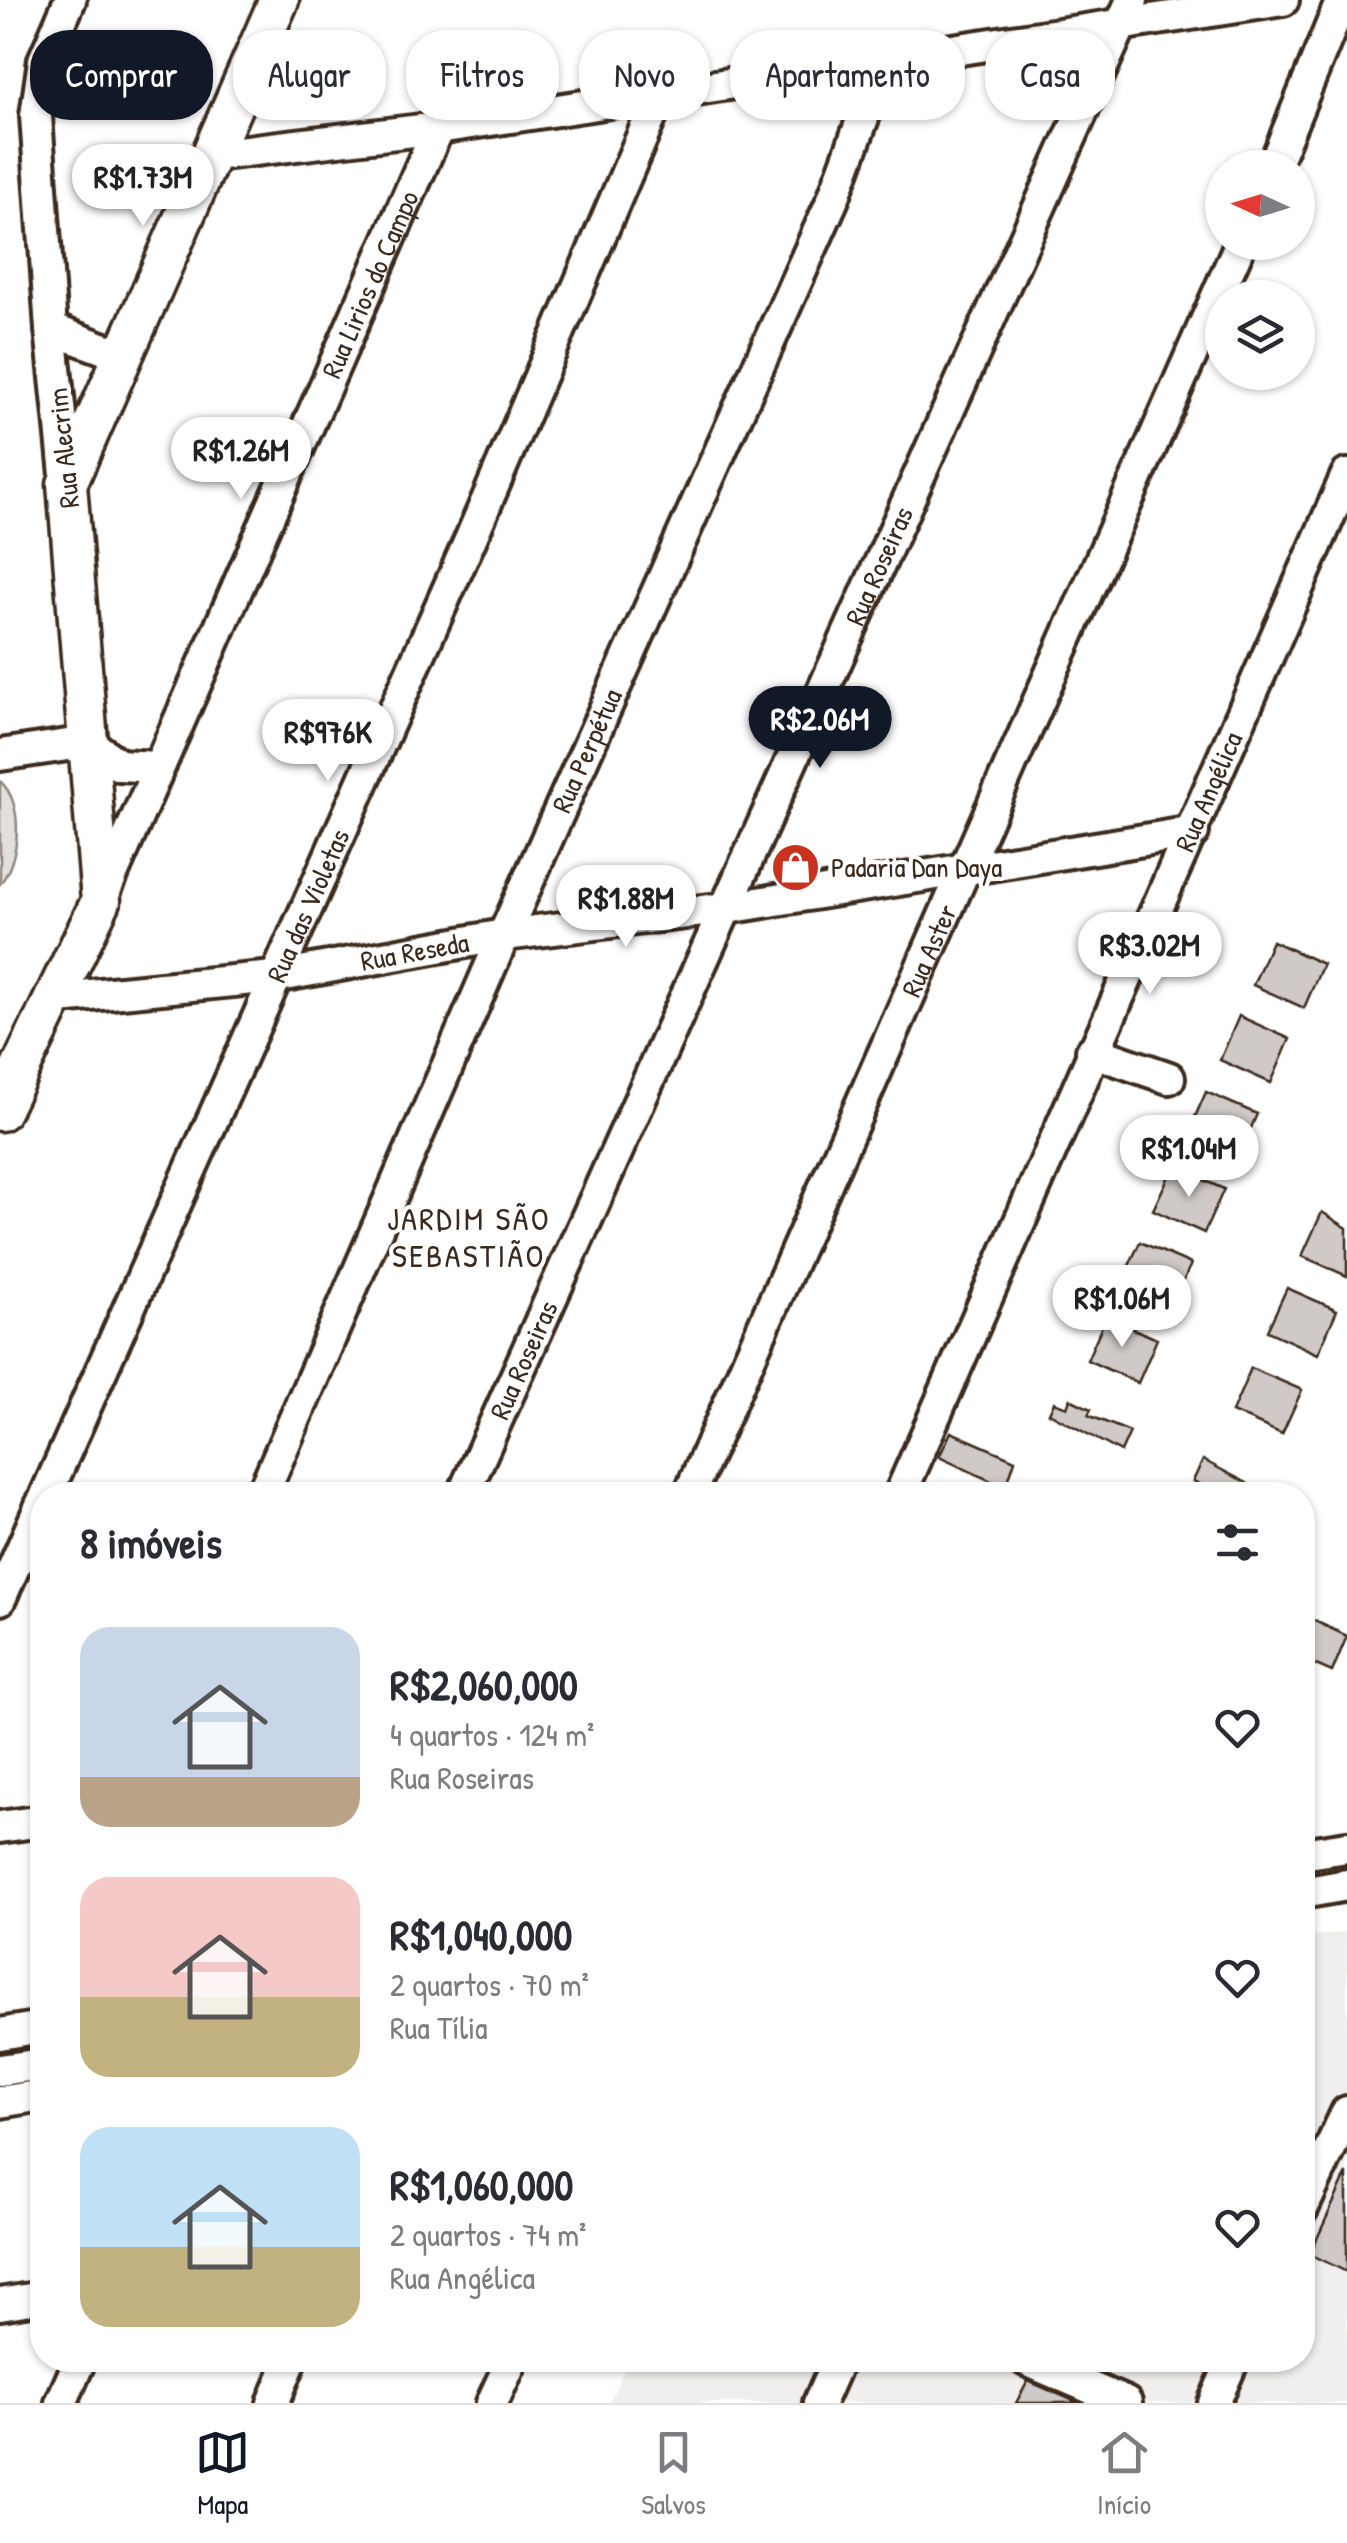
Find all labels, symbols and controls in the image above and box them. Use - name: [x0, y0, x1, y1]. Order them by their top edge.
- chip: Comprar: [30, 30, 213, 120]
- chip: Alugar: [233, 30, 386, 120]
- chip: Filtros: [406, 30, 559, 120]
- chip: Novo: [579, 30, 710, 120]
- chip: Apartamento: [730, 30, 965, 120]
- chip: Casa: [985, 30, 1115, 120]
- pin: R$1.73M: [51, 144, 235, 229]
- north arrow: [1205, 150, 1315, 260]
- map controls: [1205, 150, 1315, 390]
- text: R$1.73M: [94, 155, 192, 198]
- street label: Rua Lirios do Campo: [312, 184, 427, 384]
- button: layers: [1205, 280, 1315, 390]
- street label: Rua Alecrim: [38, 386, 88, 510]
- pin: R$1.26M: [149, 417, 333, 502]
- text: R$1.26M: [193, 428, 289, 471]
- street label: Rua Roseiras: [836, 500, 922, 631]
- street label: Rua Perpétua: [542, 683, 631, 819]
- pin: R$2.06M: [728, 686, 912, 771]
- text: R$2.06M: [771, 697, 869, 740]
- pin: R$976K: [247, 699, 409, 784]
- text: R$976K: [284, 710, 372, 753]
- street label: Rua Angélica: [1165, 726, 1251, 857]
- street label: Rua das Violetas: [257, 823, 358, 988]
- shop icon: Padaria Dan Daya: [770, 841, 822, 893]
- place label: Padaria Dan Daya: [831, 848, 1002, 886]
- pin: R$1.88M: [534, 865, 718, 950]
- text: R$1.88M: [578, 876, 674, 919]
- street label: Rua Aster: [892, 898, 966, 1003]
- pin: R$3.02M: [1058, 912, 1242, 997]
- street label: Rua Reseda: [358, 923, 472, 980]
- text: R$3.02M: [1100, 923, 1200, 966]
- pin: R$1.04M: [1097, 1115, 1281, 1200]
- text: R$1.04M: [1142, 1126, 1236, 1169]
- district label: JARDIM SÃO SEBASTIÃO: [387, 1197, 551, 1277]
- pin: R$1.06M: [1030, 1265, 1214, 1350]
- text: R$1.06M: [1074, 1276, 1170, 1319]
- street label: Rua Roseiras: [480, 1295, 567, 1425]
- text: 8 imóveis: [80, 1514, 222, 1571]
- icon: filters: [1210, 1515, 1265, 1570]
- text: R$2,060,000: [390, 1656, 578, 1713]
- icon: home: [160, 1667, 280, 1787]
- icon: heart: [1210, 1700, 1265, 1755]
- text: 4 quartos · 124 m²: [390, 1713, 594, 1756]
- text: Rua Roseiras: [390, 1756, 534, 1799]
- text: R$1,040,000: [390, 1906, 572, 1963]
- icon: home: [160, 1917, 280, 2037]
- icon: heart: [1210, 1950, 1265, 2005]
- text: 2 quartos · 70 m²: [390, 1963, 589, 2006]
- text: Rua Tília: [390, 2006, 488, 2049]
- text: R$1,060,000: [390, 2156, 573, 2213]
- icon: home: [160, 2167, 280, 2287]
- icon: heart: [1210, 2200, 1265, 2255]
- text: 2 quartos · 74 m²: [390, 2213, 586, 2256]
- text: Rua Angélica: [390, 2256, 535, 2299]
- tab: Mapa: [195, 2425, 250, 2523]
- tab: Salvos: [641, 2425, 706, 2523]
- tab: Início: [1097, 2425, 1152, 2523]

